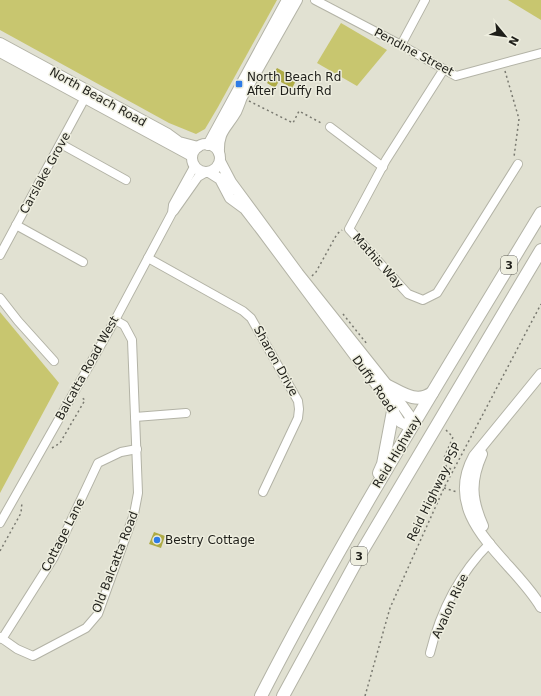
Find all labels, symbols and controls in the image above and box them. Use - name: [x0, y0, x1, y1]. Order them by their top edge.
- north arrow: [485, 16, 525, 56]
- street label: Pendine Street: [372, 25, 456, 79]
- text: N: [505, 33, 521, 48]
- street label: North Beach Road: [47, 65, 149, 129]
- place label: North Beach Rd After Duffy Rd: [247, 70, 341, 98]
- marker: North Beach Rd After Duffy Rd: [234, 79, 244, 89]
- street label: Carslake Grove: [17, 130, 73, 216]
- street label: Mathis Way: [350, 231, 406, 291]
- road number: 3: [501, 256, 517, 274]
- street label: Balcatta Road West: [53, 313, 122, 423]
- street label: Sharon Drive: [251, 323, 301, 399]
- street label: Duffy Road: [349, 353, 399, 415]
- street label: Reid Highway: [370, 413, 424, 491]
- street label: Reid Highway PSP: [404, 441, 464, 543]
- street label: Cottage Lane: [39, 496, 87, 574]
- street label: Old Balcatta Road: [89, 509, 141, 615]
- place label: Bestry Cottage: [165, 533, 255, 547]
- marker: Bestry Cottage: [152, 535, 162, 545]
- road number: 3: [351, 547, 367, 565]
- street label: Avalon Rise: [429, 572, 471, 640]

